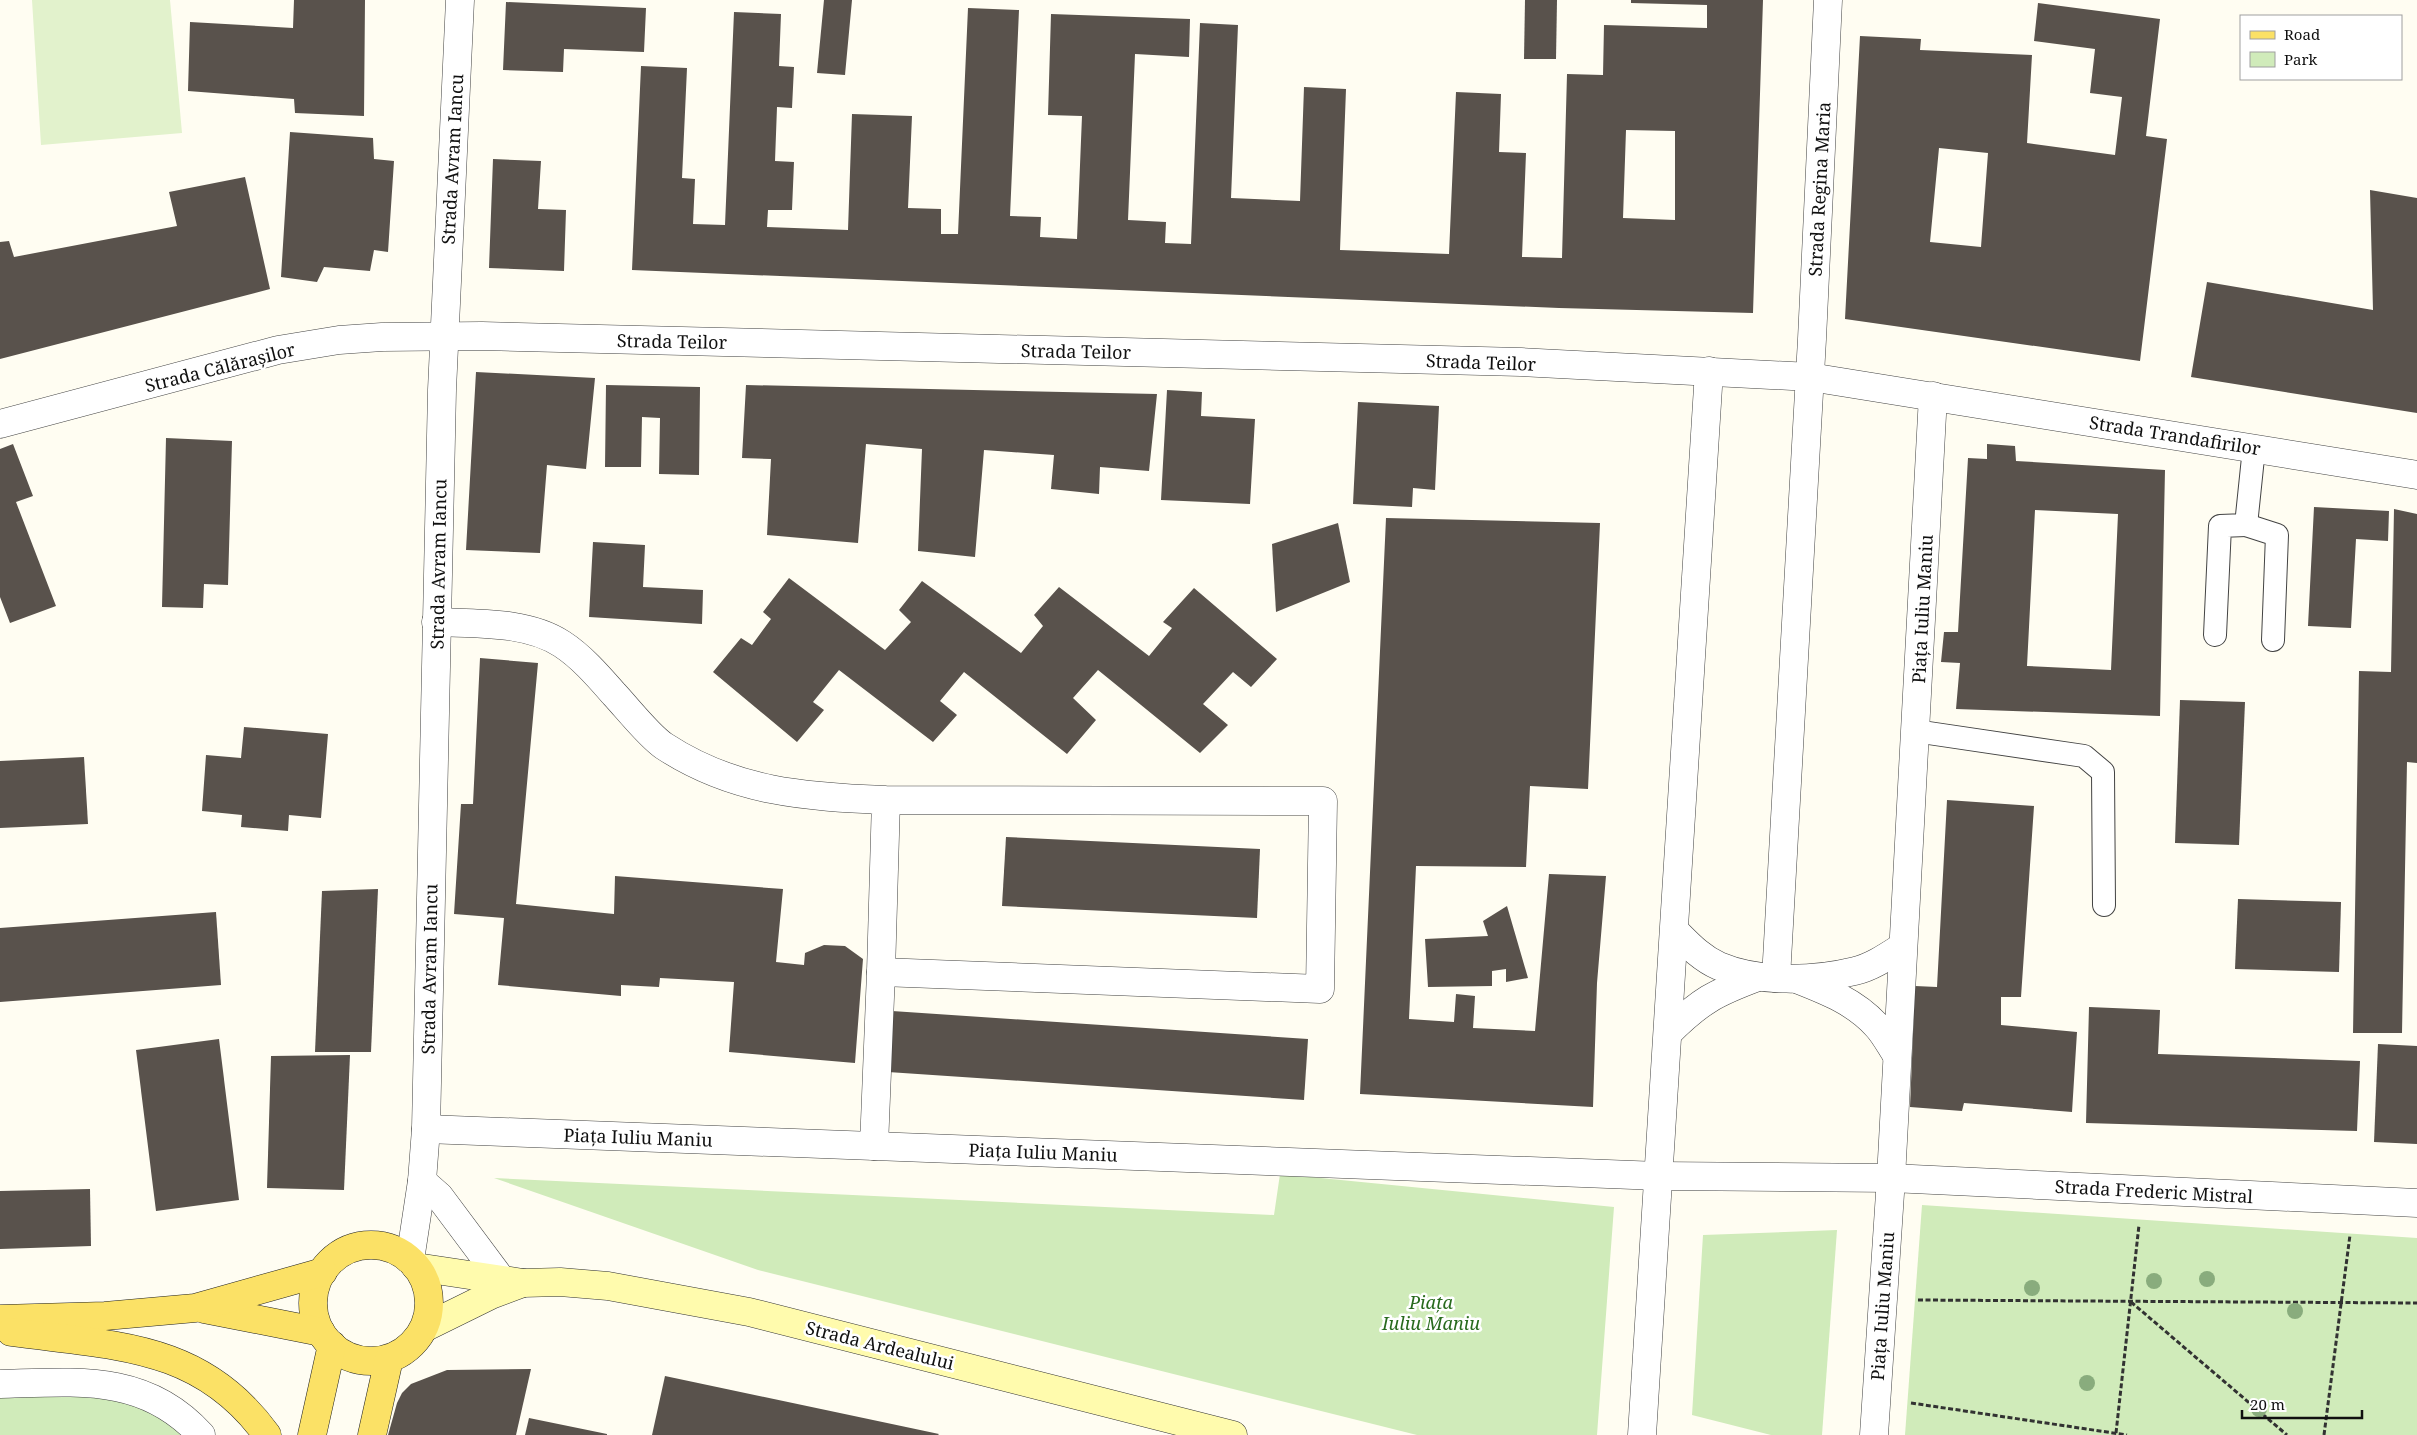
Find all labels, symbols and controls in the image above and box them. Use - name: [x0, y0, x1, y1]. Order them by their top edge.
- legend: [2240, 15, 2402, 80]
- text: Road: [2284, 24, 2320, 44]
- text: Park: [2284, 49, 2318, 69]
- street label: Strada Avram Iancu: [436, 72, 468, 245]
- street label: Strada Regina Maria: [1802, 101, 1836, 277]
- street label: Strada Teilor: [617, 328, 728, 354]
- street label: Strada Călărașilor: [143, 337, 298, 397]
- street label: Strada Teilor: [1021, 338, 1132, 364]
- street label: Strada Teilor: [1426, 348, 1537, 376]
- street label: Strada Trandafirilor: [2088, 410, 2263, 460]
- street label: Strada Avram Iancu: [425, 478, 451, 650]
- street label: Piața Iuliu Maniu: [1906, 533, 1938, 684]
- street label: Strada Avram Iancu: [416, 883, 442, 1055]
- street label: Piața Iuliu Maniu: [563, 1122, 714, 1152]
- street label: Piața Iuliu Maniu: [968, 1137, 1119, 1167]
- street label: Strada Frederic Mistral: [2054, 1174, 2254, 1208]
- street label: Piața Iuliu Maniu: [1865, 1230, 1899, 1381]
- park label: Piața Iuliu Maniu: [1381, 1290, 1480, 1335]
- street label: Strada Ardealului: [803, 1315, 957, 1375]
- scale bar: [2242, 1388, 2362, 1420]
- text: 20 m: [2250, 1394, 2285, 1414]

